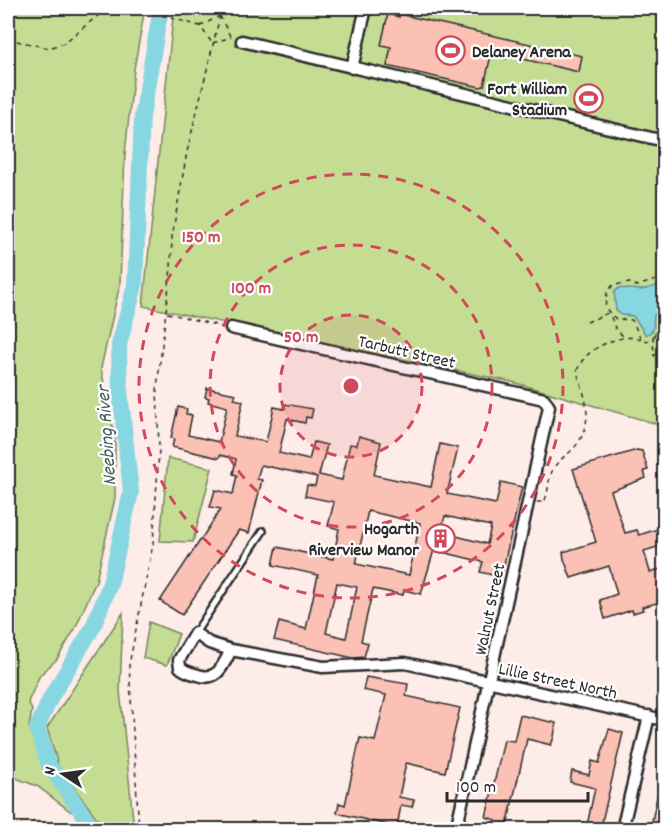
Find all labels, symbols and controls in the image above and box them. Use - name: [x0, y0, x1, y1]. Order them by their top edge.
- sports icon: Delaney Arena: [435, 35, 467, 67]
- place label: Delaney Arena: [472, 41, 571, 66]
- place label: Fort William Stadium: [487, 78, 567, 124]
- sports icon: Fort William Stadium: [572, 82, 604, 114]
- text: 150 m: [182, 226, 220, 251]
- text: 100 m: [231, 277, 271, 302]
- text: 50 m: [284, 326, 318, 351]
- street label: Tarbutt Street: [355, 330, 458, 377]
- centre of rings: [341, 376, 361, 396]
- water label: Neebing River: [90, 382, 125, 487]
- place label: Hogarth Riverview Manor: [308, 518, 419, 564]
- building icon: Hogarth Riverview Manor: [424, 522, 456, 554]
- street label: Walnut Street: [469, 561, 513, 658]
- street label: Lillie Street North: [496, 658, 619, 707]
- north arrow: [33, 744, 93, 804]
- text: N: [39, 765, 63, 778]
- scale bar: [447, 765, 588, 803]
- text: 100 m: [456, 776, 496, 801]

